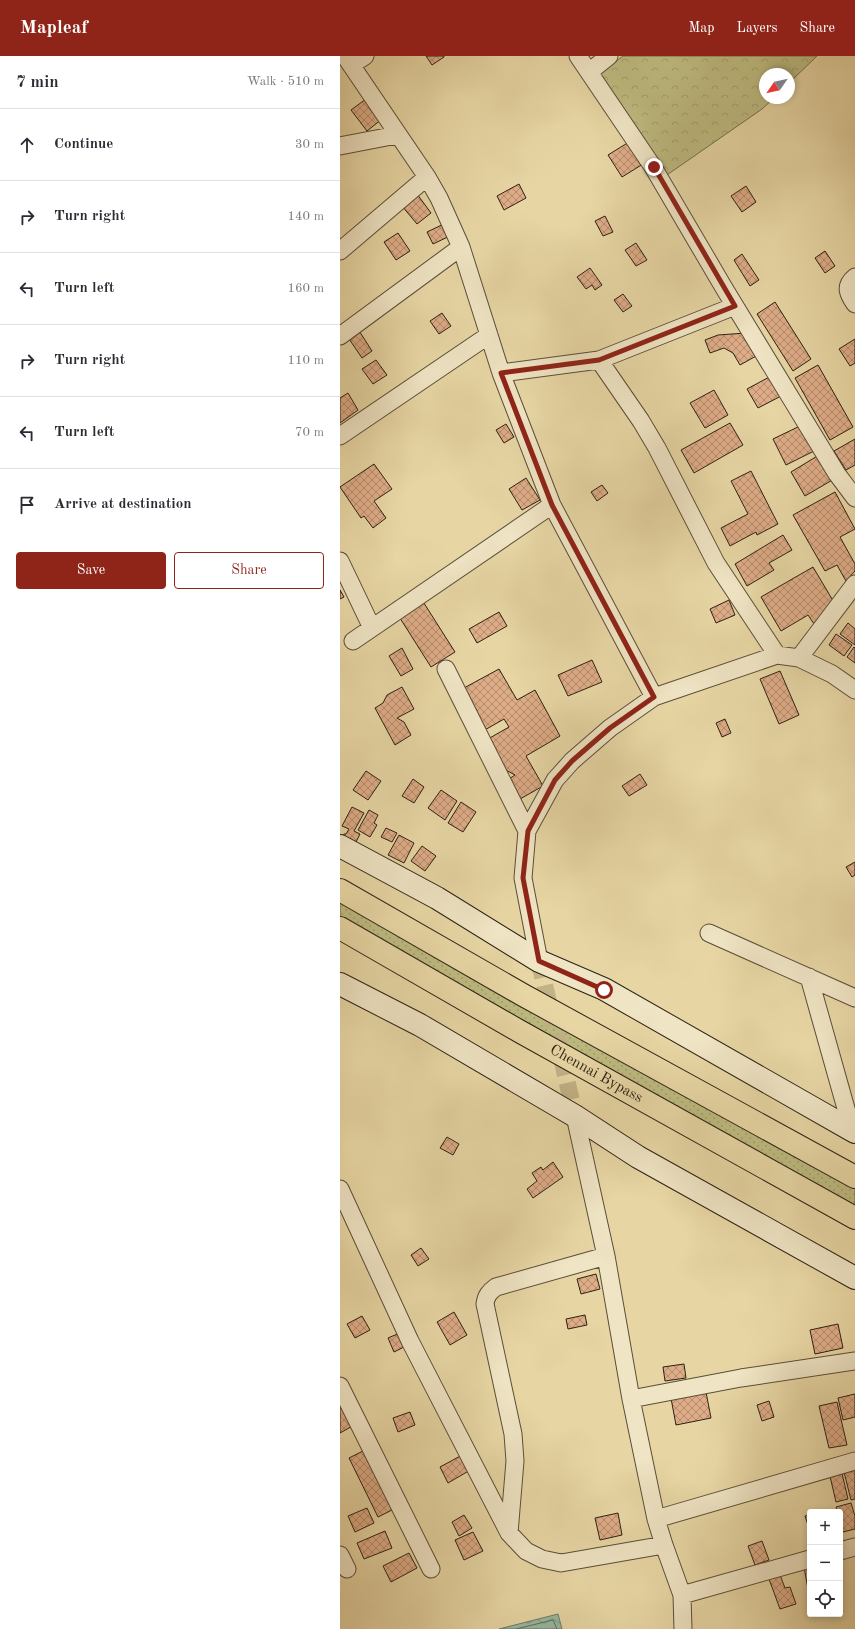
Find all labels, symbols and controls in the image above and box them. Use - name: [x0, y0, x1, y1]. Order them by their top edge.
- text: Mapleaf: [20, 19, 88, 38]
- text: Map: [689, 21, 715, 35]
- text: Layers: [737, 21, 778, 35]
- text: Share: [800, 21, 835, 35]
- north arrow: [759, 68, 795, 104]
- text: 7 min: [16, 74, 59, 91]
- text: Walk · 510 m: [247, 75, 324, 88]
- icon: ahead: [16, 134, 38, 156]
- text: Continue: [54, 137, 113, 152]
- text: 30 m: [295, 138, 324, 151]
- route end: [645, 158, 663, 176]
- icon: right: [16, 206, 38, 228]
- text: Turn right: [54, 209, 125, 224]
- text: 140 m: [287, 210, 324, 223]
- icon: left: [16, 278, 38, 300]
- text: Turn left: [54, 281, 114, 296]
- text: 160 m: [287, 282, 324, 295]
- icon: right: [16, 350, 38, 372]
- text: Turn right: [54, 353, 125, 368]
- text: 110 m: [287, 354, 324, 367]
- icon: left: [16, 422, 38, 444]
- text: Turn left: [54, 425, 114, 440]
- text: 70 m: [295, 426, 324, 439]
- icon: arrive: [16, 494, 38, 516]
- text: Arrive at destination: [54, 497, 192, 512]
- button: Save: [16, 552, 166, 589]
- button: Share: [174, 552, 324, 589]
- route start: [595, 981, 613, 999]
- street label: Chennai Bypass: [547, 1042, 645, 1106]
- map controls: [807, 1509, 843, 1617]
- button: +: [807, 1509, 843, 1545]
- button: −: [807, 1545, 843, 1581]
- button: locate: [807, 1581, 843, 1617]

